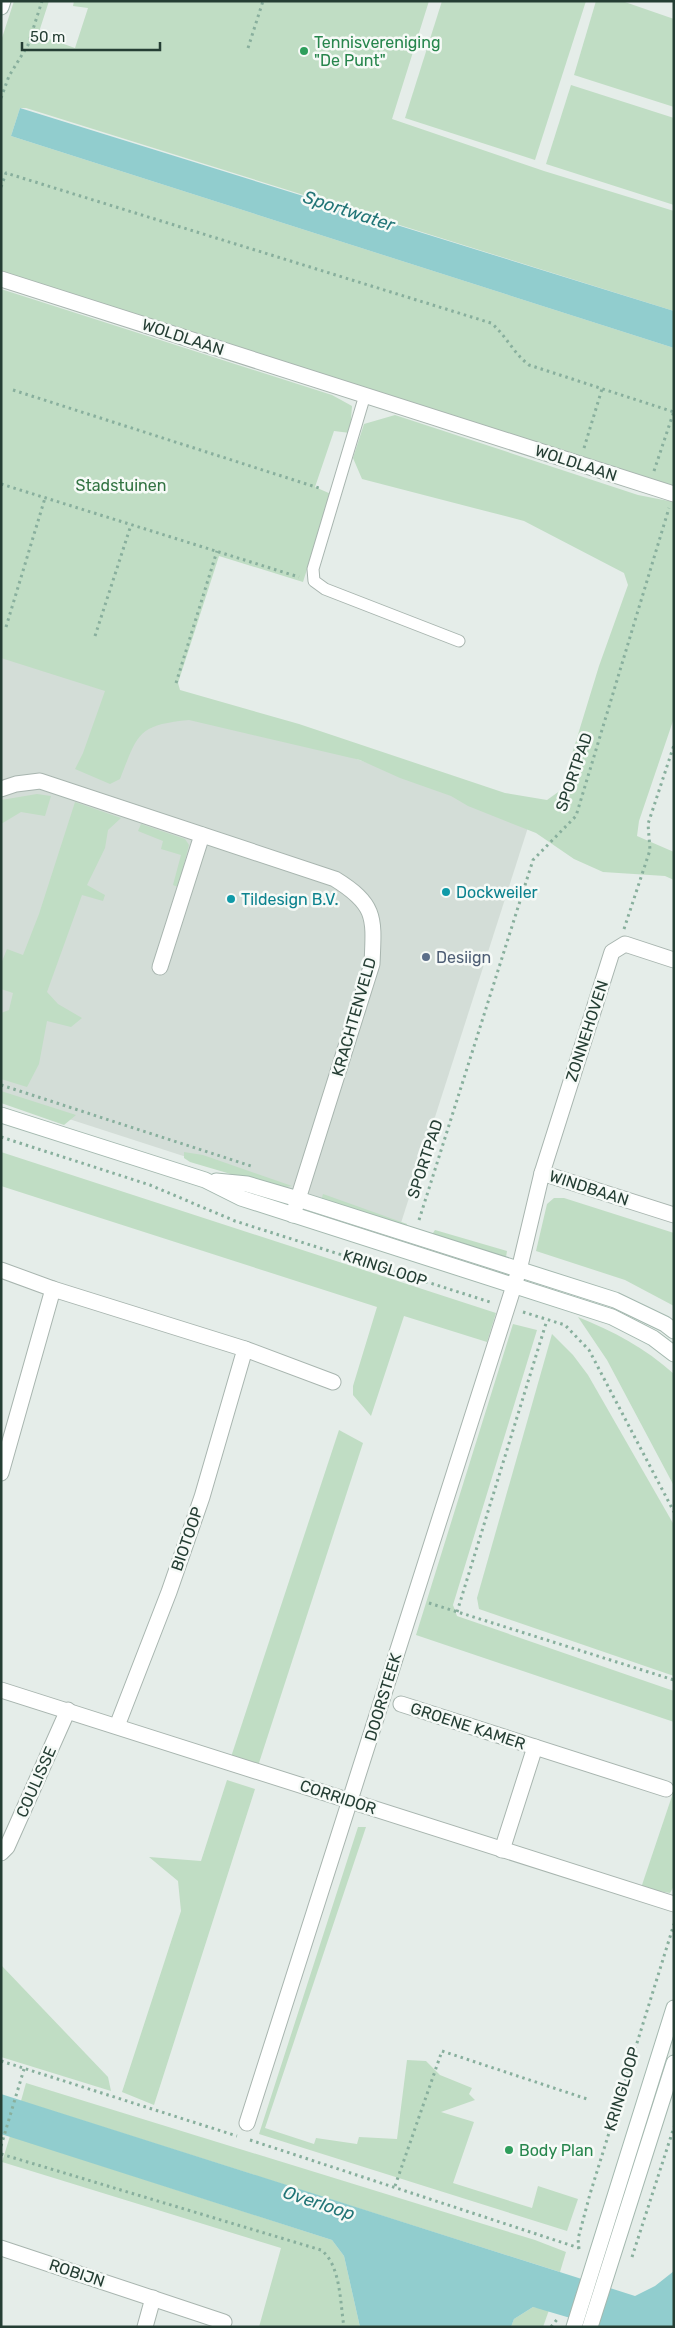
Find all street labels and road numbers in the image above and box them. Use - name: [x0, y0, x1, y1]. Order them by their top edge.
- street label: WOLDLAAN: [140, 315, 226, 359]
- street label: WOLDLAAN: [533, 441, 619, 485]
- street label: SPORTPAD: [552, 730, 596, 814]
- street label: KRACHTENVELD: [328, 955, 380, 1079]
- street label: ZONNEHOVEN: [562, 978, 612, 1084]
- street label: SPORTPAD: [403, 1117, 447, 1201]
- street label: WINDBAAN: [547, 1166, 631, 1210]
- street label: KRINGLOOP: [341, 1245, 429, 1291]
- street label: BIOTOOP: [167, 1504, 207, 1574]
- street label: DOORSTEEK: [361, 1650, 406, 1743]
- street label: GROENE KAMER: [408, 1698, 528, 1754]
- street label: COULISSE: [12, 1744, 60, 1820]
- street label: CORRIDOR: [297, 1776, 379, 1818]
- street label: KRINGLOOP: [600, 2044, 644, 2134]
- street label: ROBIJN: [47, 2255, 107, 2291]

